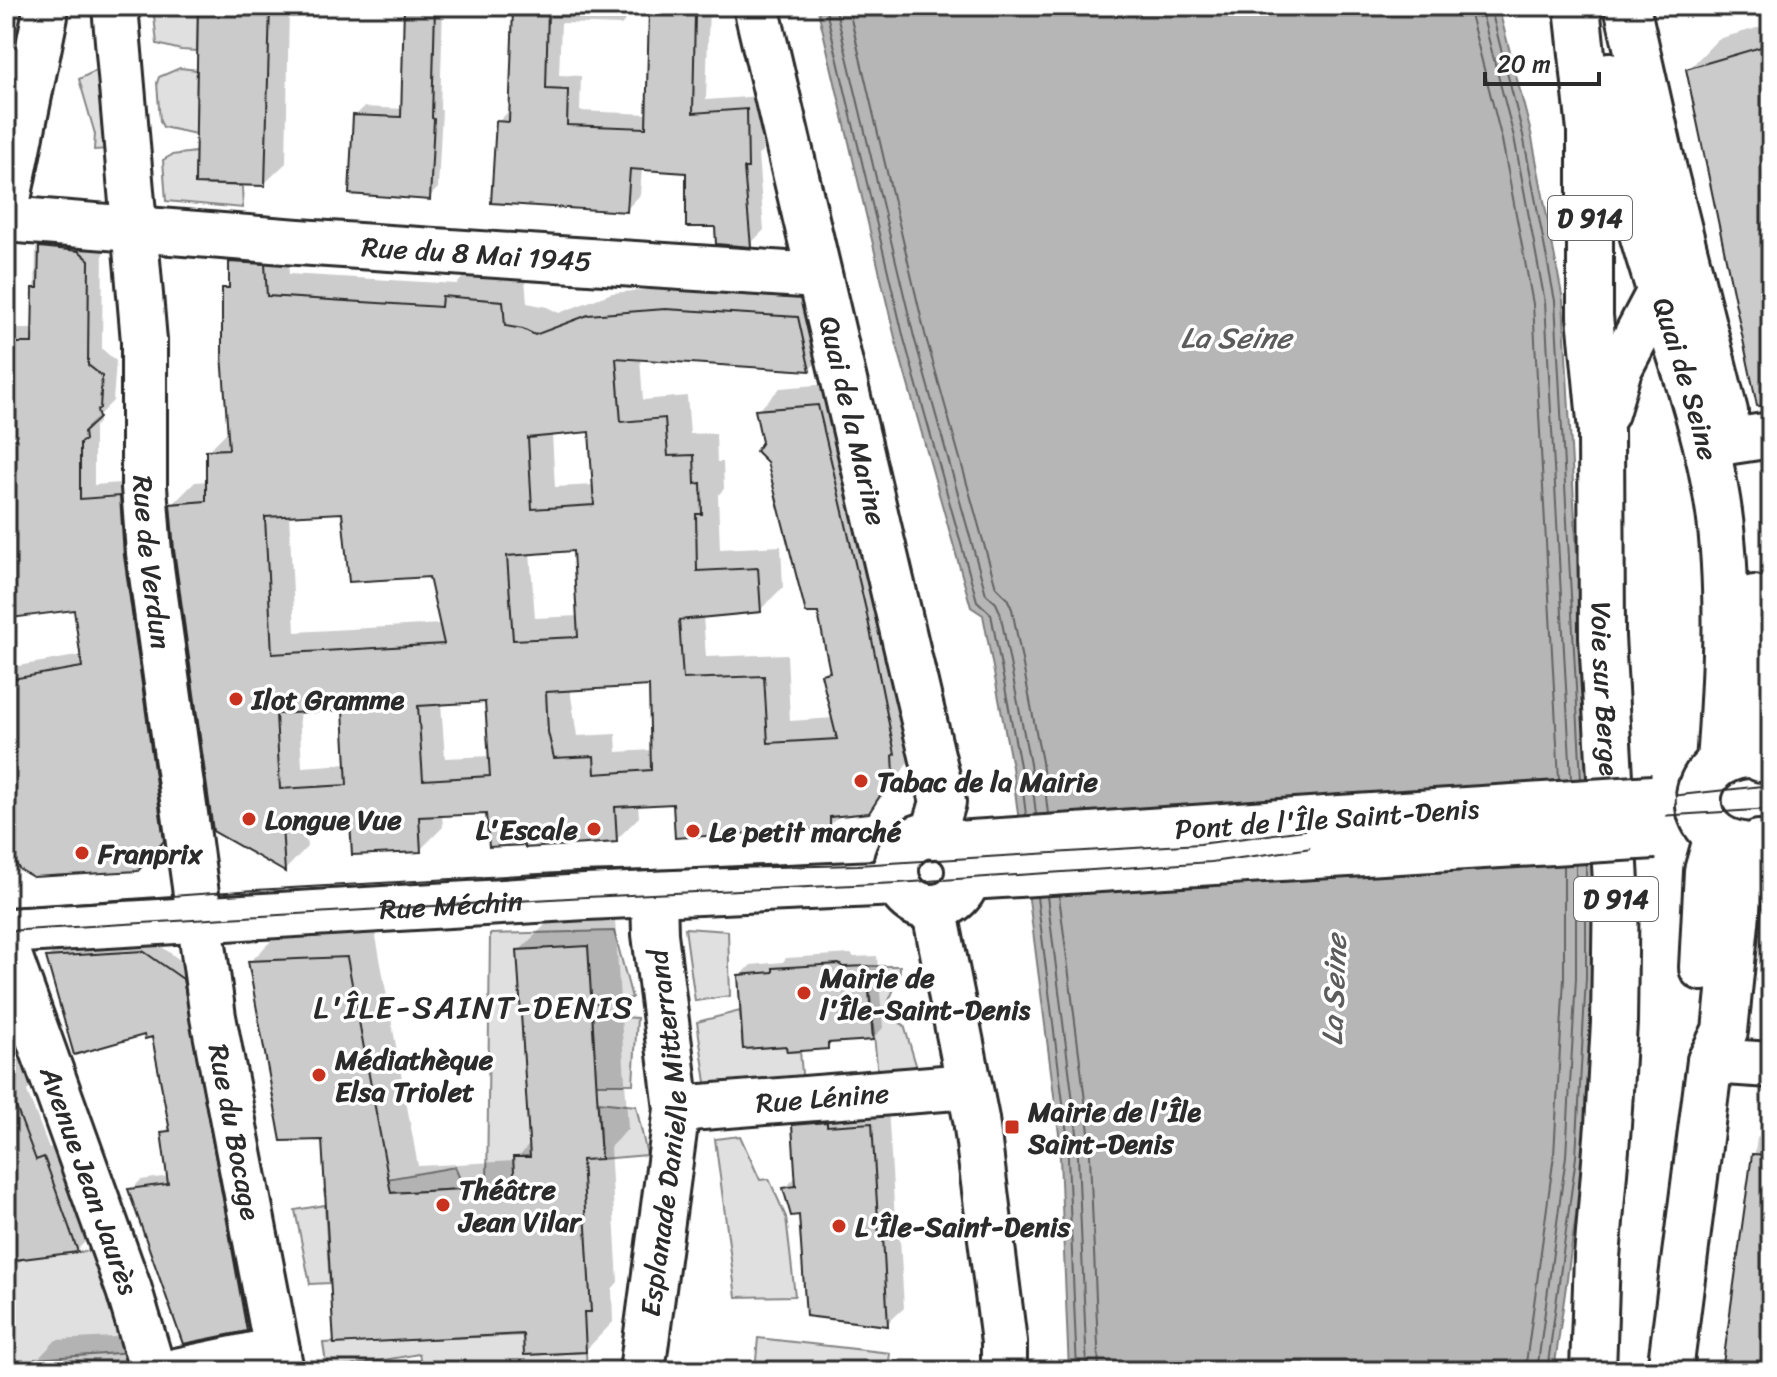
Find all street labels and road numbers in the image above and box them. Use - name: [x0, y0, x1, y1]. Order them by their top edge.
- road number: D 914: [1548, 196, 1632, 240]
- street label: Rue du 8 Mai 1945: [360, 222, 593, 286]
- street label: Quai de Seine: [1639, 291, 1733, 465]
- street label: Quai de la Marine: [805, 311, 902, 530]
- street label: Rue de Verdun: [120, 476, 186, 652]
- street label: Voie sur Berge: [1577, 601, 1634, 777]
- street label: Pont de l'Île Saint-Denis: [1173, 784, 1481, 854]
- street label: Rue Méchin: [378, 876, 524, 934]
- road number: D 914: [1574, 877, 1658, 921]
- street label: Esplanade Danielle Mitterrand: [625, 945, 702, 1319]
- street label: Rue du Bocage: [194, 1040, 276, 1224]
- street label: Avenue Jean Jaurès: [26, 1058, 154, 1302]
- street label: Rue Lénine: [754, 1068, 891, 1127]

